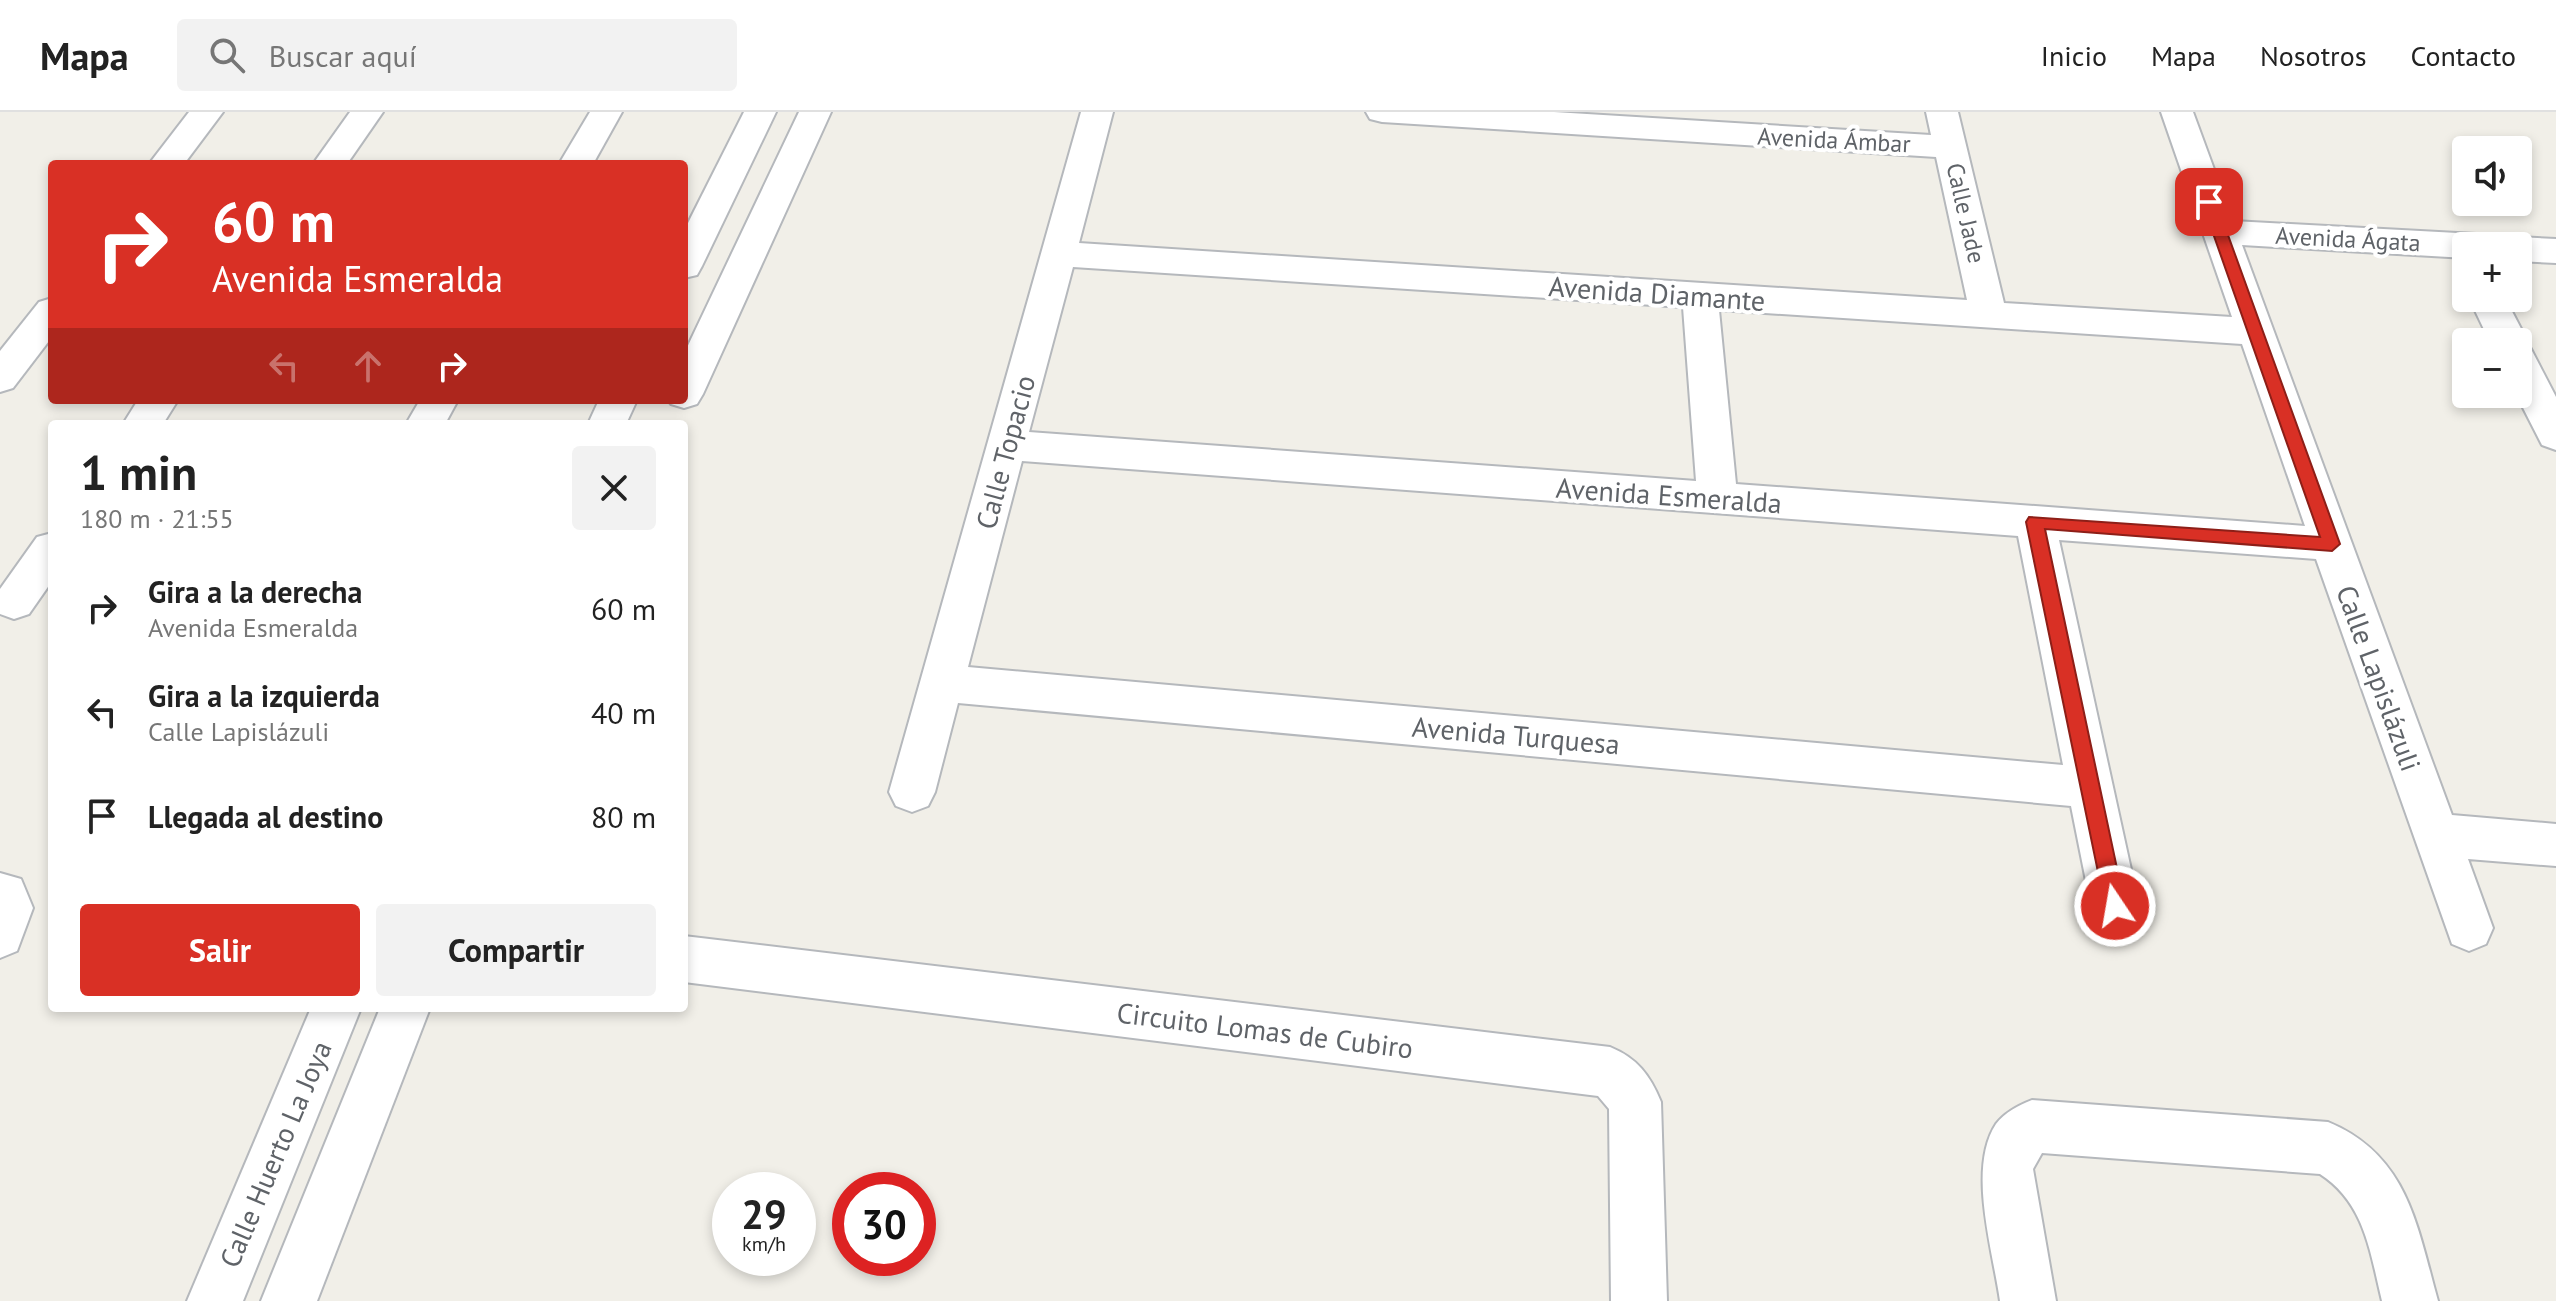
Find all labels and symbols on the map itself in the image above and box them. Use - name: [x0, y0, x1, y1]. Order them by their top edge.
- street label: Avenida Ámbar: [1757, 121, 1911, 159]
- street label: Calle Jade: [1939, 160, 1993, 266]
- pin: [2175, 168, 2243, 236]
- street label: Avenida Ágata: [2275, 220, 2421, 258]
- street label: Avenida Diamante: [1547, 267, 1767, 319]
- street label: Calle Topacio: [967, 371, 1043, 533]
- street label: Avenida Esmeralda: [1555, 469, 1783, 521]
- street label: Calle Lapislázuli: [2328, 580, 2430, 776]
- street label: Avenida Turquesa: [1411, 707, 1621, 763]
- position arrow: [2073, 864, 2157, 948]
- street label: Circuito Lomas de Cubiro: [1115, 993, 1415, 1067]
- street label: Calle Huerto La Joya: [211, 1035, 339, 1273]
- speed limit sign: 30: [832, 1172, 936, 1276]

